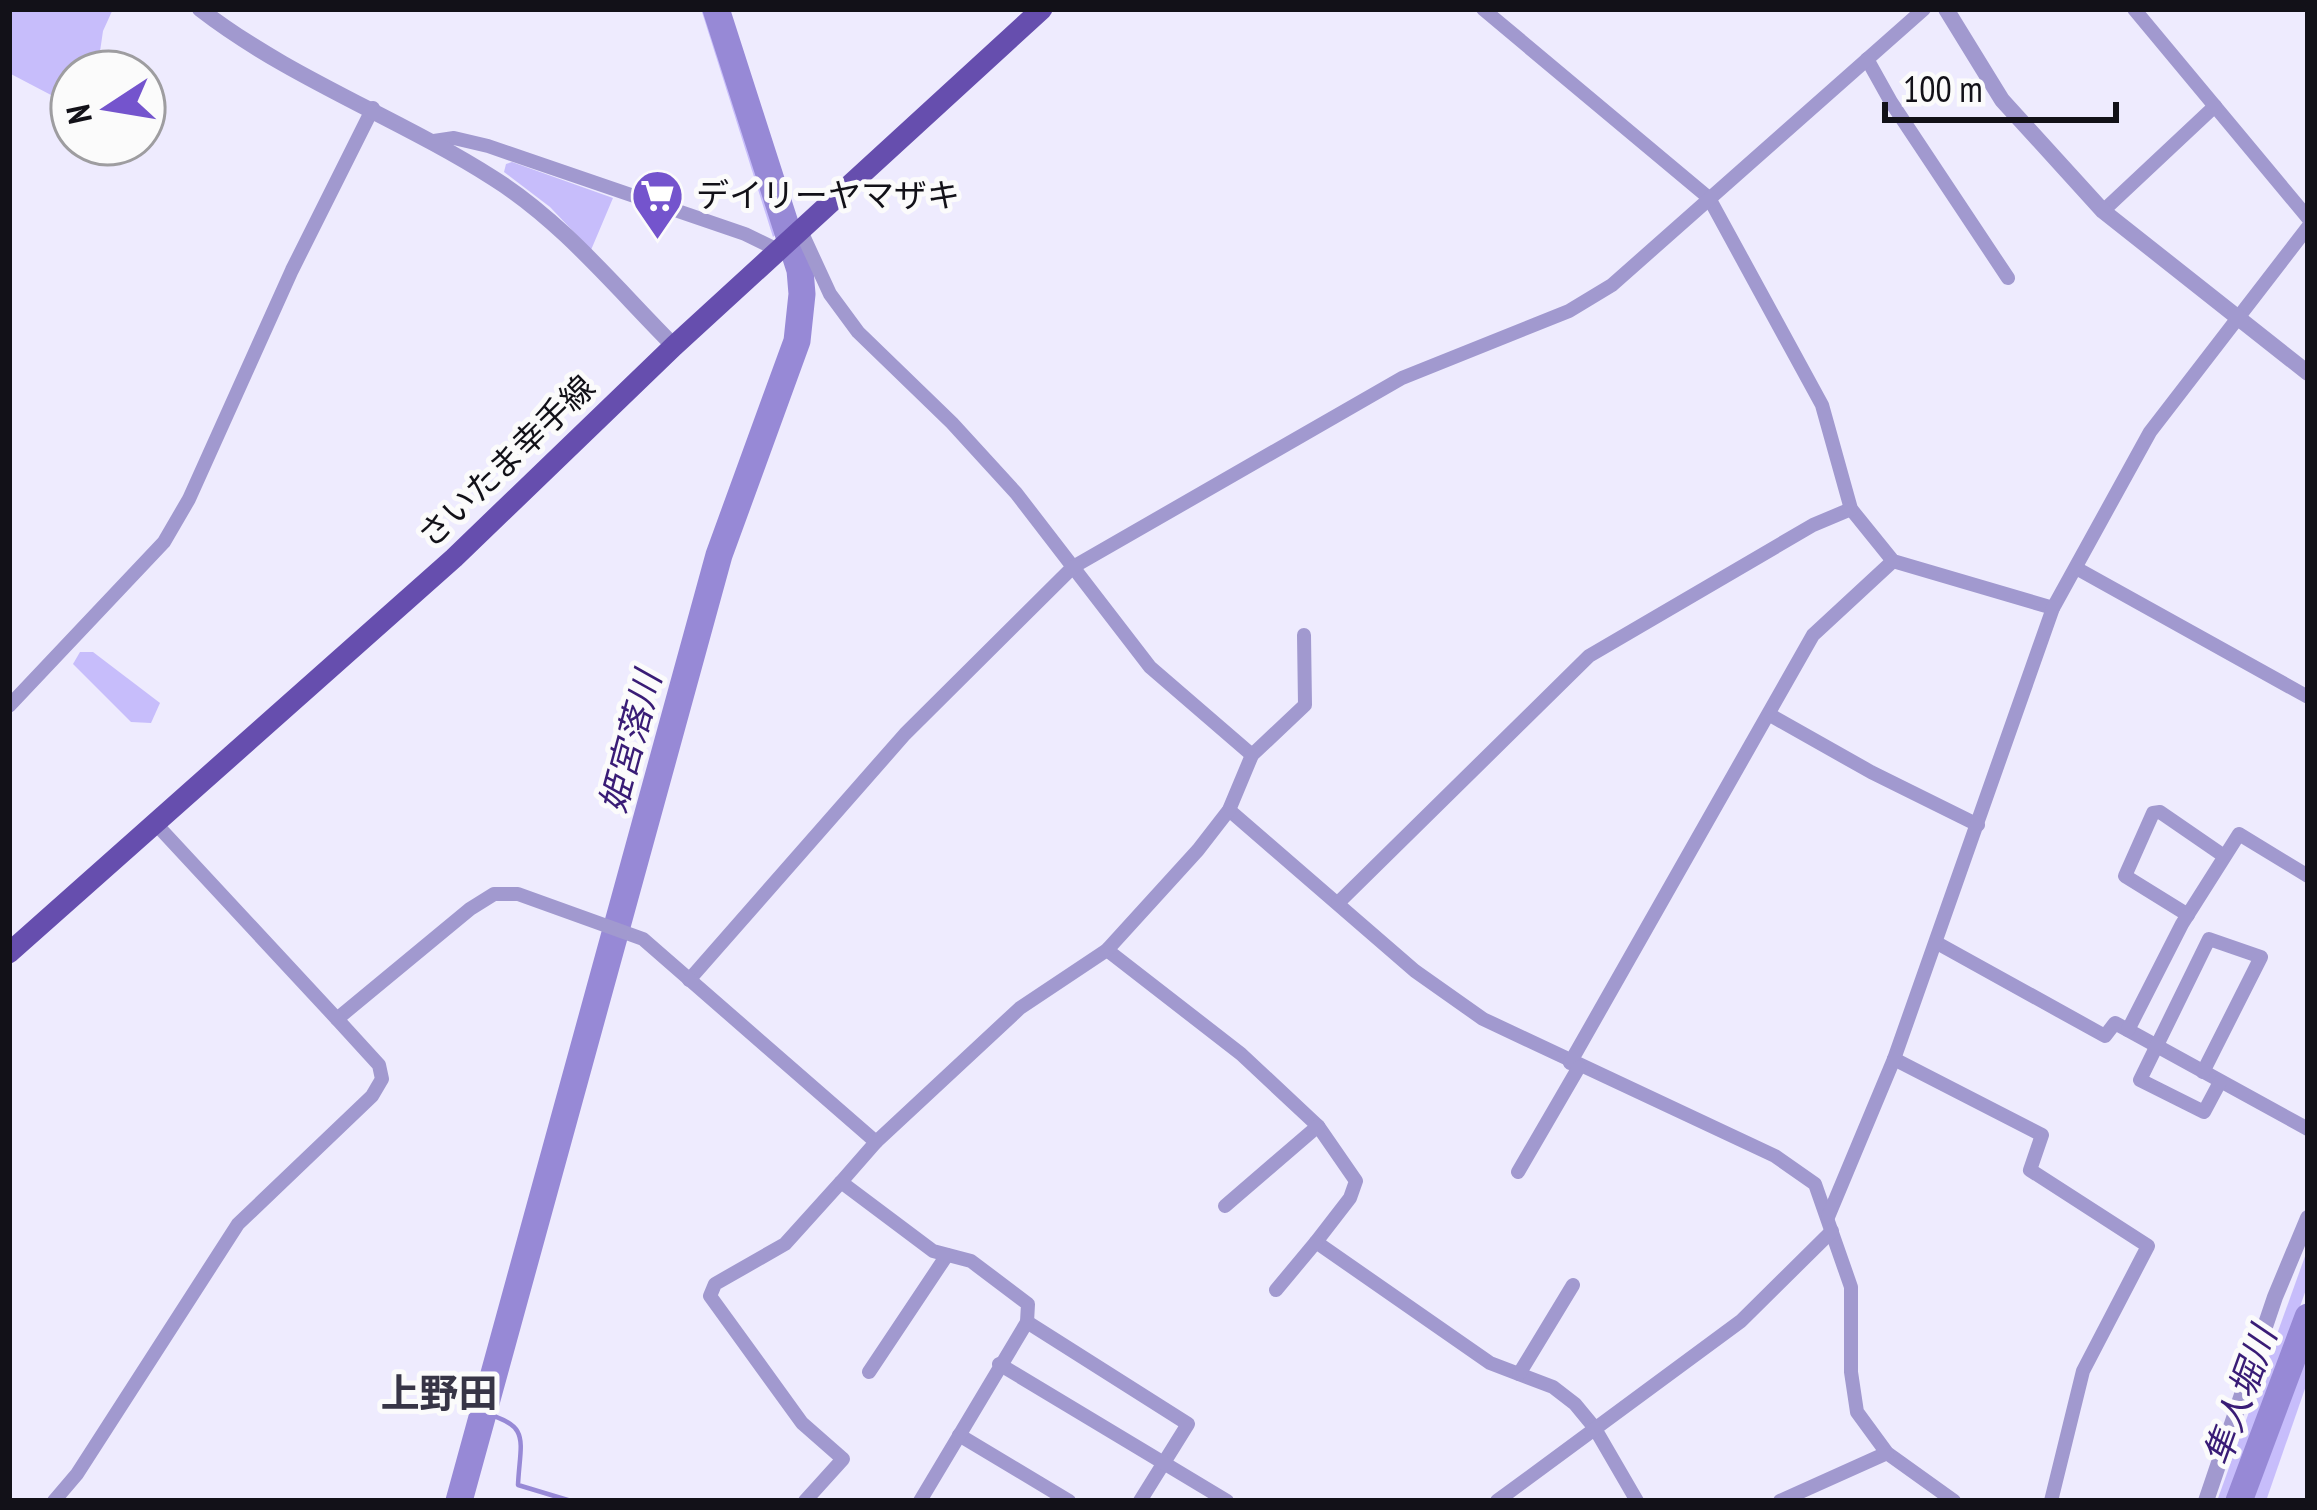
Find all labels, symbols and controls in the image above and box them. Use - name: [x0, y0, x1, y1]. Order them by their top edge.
- north arrow: [48, 48, 168, 168]
- scale bar: [1885, 48, 2116, 122]
- text: 100 m: [1903, 65, 1983, 112]
- text: N: [55, 101, 101, 128]
- supermarket icon: デイリーヤマザキ: [629, 167, 685, 241]
- place label: デイリーヤマザキ: [696, 173, 960, 216]
- street label: さいたま幸手線: [408, 365, 603, 556]
- water label: 姫宮落川: [588, 662, 672, 818]
- water label: 隼人堀川: [2193, 1316, 2288, 1472]
- district label: 上野田: [380, 1367, 498, 1418]

